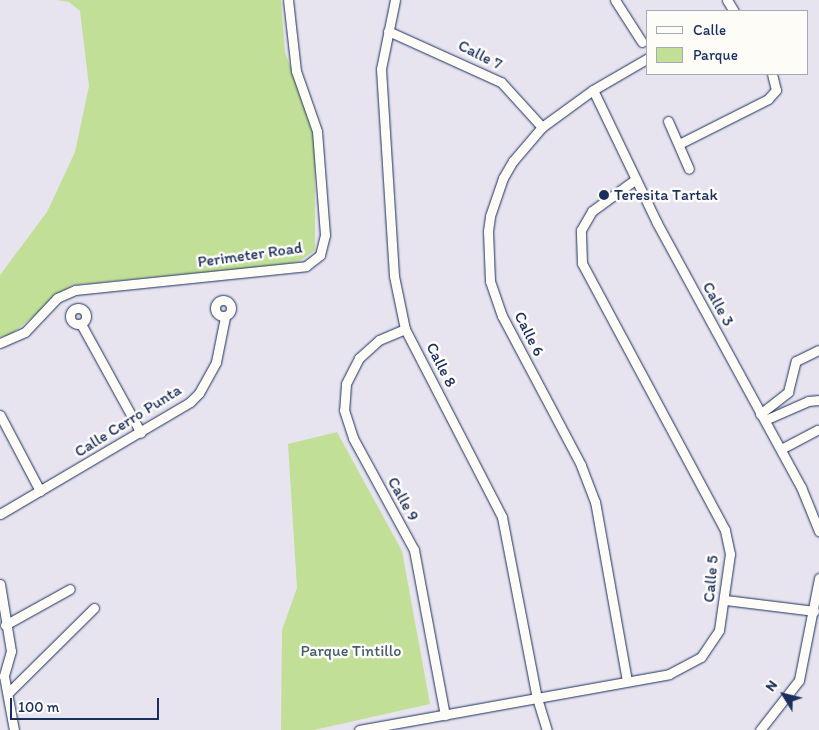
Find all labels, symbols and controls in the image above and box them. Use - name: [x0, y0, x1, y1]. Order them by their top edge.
- legend: [646, 10, 809, 75]
- text: Calle: [693, 21, 726, 39]
- street label: Calle 7: [455, 36, 505, 74]
- text: Parque: [693, 46, 738, 64]
- place label: Teresita Tartak: [614, 185, 716, 205]
- marker: Teresita Tartak: [598, 189, 610, 201]
- street label: Perimeter Road: [196, 238, 304, 272]
- street label: Calle 3: [698, 279, 738, 329]
- street label: Calle 6: [510, 309, 548, 359]
- street label: Calle 8: [422, 339, 460, 391]
- street label: Calle Cerro Punta: [71, 381, 185, 461]
- street label: Calle 9: [383, 474, 423, 524]
- street label: Calle 5: [699, 555, 723, 603]
- park label: Parque Tintillo: [301, 641, 401, 661]
- north arrow: [759, 670, 809, 720]
- text: N: [762, 677, 781, 695]
- scale bar: [12, 688, 161, 720]
- text: 100 m: [18, 698, 59, 716]

